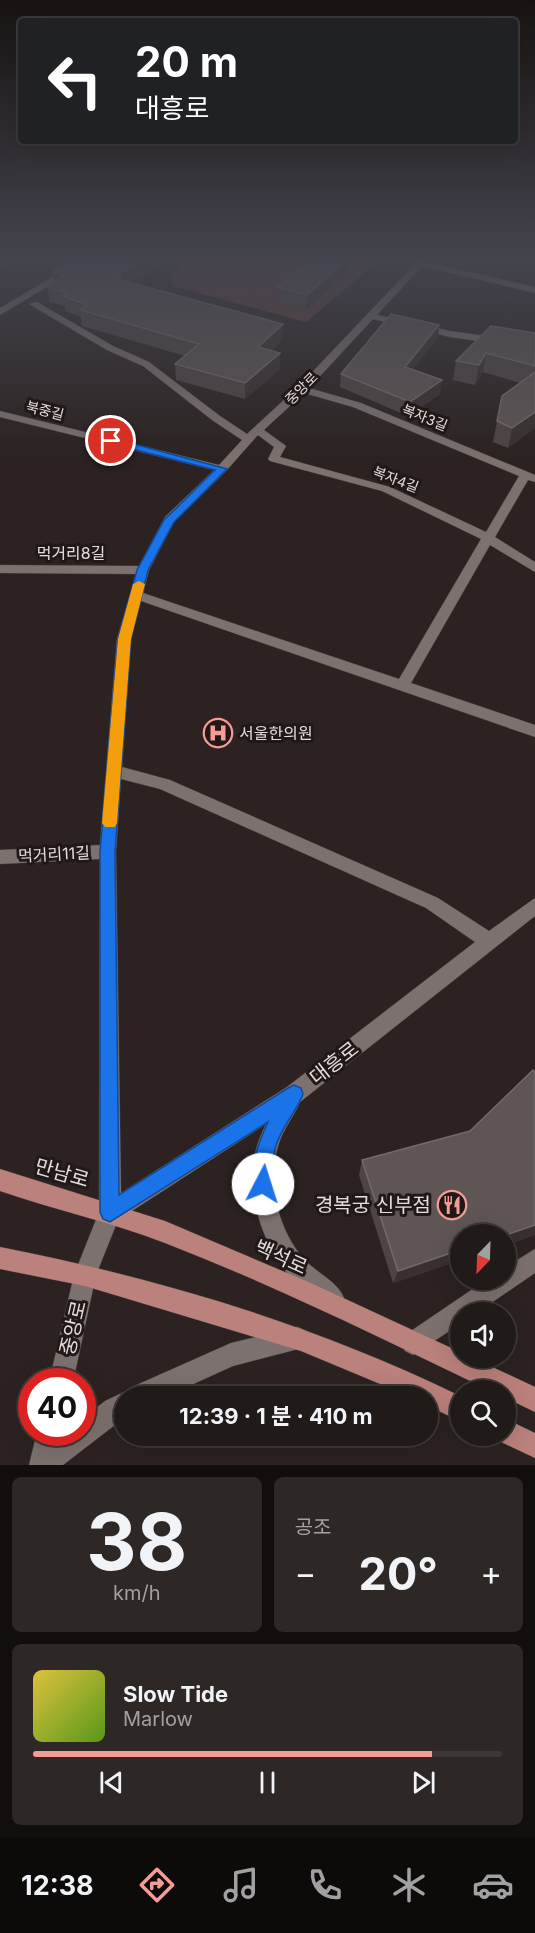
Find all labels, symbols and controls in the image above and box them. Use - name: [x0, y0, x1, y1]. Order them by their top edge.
- text: 20 m: [135, 36, 238, 87]
- icon: left: [36, 42, 114, 120]
- text: 대흥로: [135, 92, 210, 125]
- street label: 중앙로: [281, 368, 321, 408]
- street label: 북중길: [24, 397, 66, 423]
- street label: 복자3길: [400, 400, 450, 434]
- pin: [85, 415, 136, 466]
- icon: arrive: [94, 424, 127, 457]
- street label: 복자4길: [371, 463, 421, 495]
- street label: 먹거리8길: [37, 543, 105, 563]
- hospital icon: 서울한의원: [202, 717, 234, 749]
- place label: 서울한의원: [239, 723, 313, 743]
- street label: 먹거리11길: [18, 842, 90, 866]
- street label: 대흥로: [305, 1037, 363, 1089]
- position arrow: [231, 1152, 295, 1216]
- street label: 만남로: [32, 1154, 92, 1192]
- restaurant icon: 경복궁 신부점: [436, 1189, 468, 1221]
- place label: 경복궁 신부점: [315, 1193, 431, 1217]
- north arrow: [450, 1224, 516, 1290]
- map controls: [450, 1224, 516, 1446]
- street label: 백석로: [251, 1235, 311, 1279]
- street label: 중앙로: [55, 1298, 91, 1358]
- button: sound: [450, 1302, 516, 1368]
- speed limit sign: 40: [18, 1368, 96, 1446]
- button: search: [450, 1380, 516, 1446]
- text: 12:39 · 1 분 · 410 m: [179, 1403, 373, 1429]
- text: 38: [86, 1494, 187, 1589]
- text: 공조: [295, 1515, 331, 1539]
- text: 20°: [359, 1546, 438, 1601]
- text: −: [295, 1553, 316, 1593]
- text: +: [480, 1553, 502, 1593]
- text: km/h: [113, 1581, 161, 1605]
- text: Slow Tide: [123, 1681, 228, 1707]
- text: Marlow: [123, 1707, 193, 1731]
- icon: previous: [95, 1766, 128, 1799]
- icon: pause: [251, 1766, 284, 1799]
- icon: next: [407, 1766, 440, 1799]
- icon: directions: [136, 1864, 178, 1906]
- icon: music: [220, 1864, 262, 1906]
- icon: phone: [304, 1864, 346, 1906]
- icon: climate: [388, 1864, 430, 1906]
- icon: car: [472, 1864, 514, 1906]
- text: 12:38: [21, 1869, 94, 1902]

